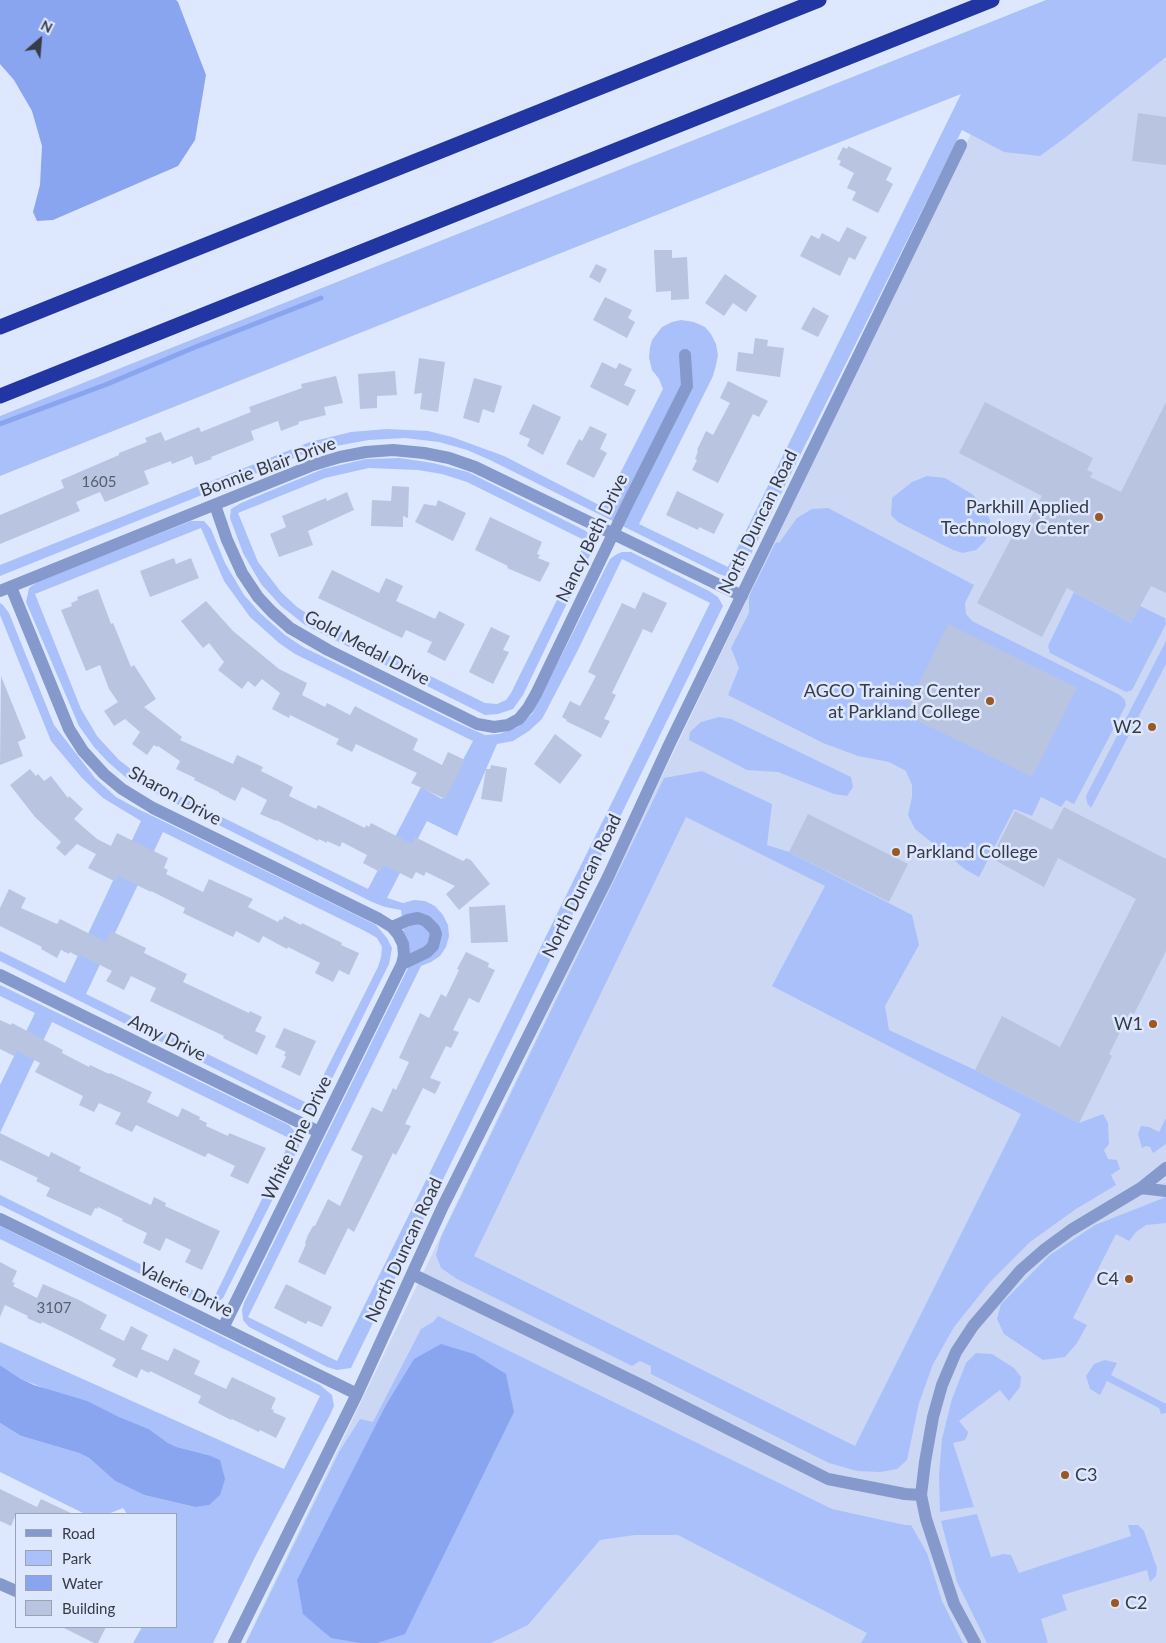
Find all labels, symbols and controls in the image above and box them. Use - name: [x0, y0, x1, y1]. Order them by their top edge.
- north arrow: [15, 15, 65, 65]
- text: N: [38, 16, 56, 36]
- street label: Bonnie Blair Drive: [197, 432, 339, 502]
- street label: North Duncan Road: [714, 447, 802, 597]
- street label: Nancy Beth Drive: [552, 470, 632, 606]
- house number: 1605: [82, 473, 116, 491]
- place label: Parkhill Applied Technology Center: [941, 496, 1089, 538]
- marker: Parkhill Applied Technology Center: [1093, 511, 1105, 523]
- street label: Gold Medal Drive: [301, 606, 433, 690]
- place label: AGCO Training Center at Parkland College: [804, 680, 980, 722]
- marker: AGCO Training Center at Parkland College: [984, 695, 996, 707]
- place label: W2: [1113, 716, 1142, 738]
- marker: W2: [1146, 721, 1158, 733]
- street label: Sharon Drive: [125, 762, 225, 830]
- street label: North Duncan Road: [538, 811, 626, 961]
- place label: Parkland College: [906, 841, 1038, 863]
- marker: Parkland College: [890, 846, 902, 858]
- street label: Amy Drive: [125, 1010, 209, 1066]
- place label: W1: [1114, 1013, 1143, 1035]
- marker: W1: [1147, 1018, 1159, 1030]
- street label: White Pine Drive: [258, 1072, 336, 1204]
- street label: North Duncan Road: [361, 1174, 447, 1326]
- street label: Valerie Drive: [136, 1258, 236, 1322]
- place label: C4: [1097, 1268, 1119, 1290]
- marker: C4: [1123, 1273, 1135, 1285]
- house number: 3107: [37, 1299, 71, 1317]
- place label: C3: [1075, 1464, 1097, 1486]
- marker: C3: [1059, 1469, 1071, 1481]
- legend: [15, 1513, 178, 1628]
- text: Road: [62, 1524, 95, 1542]
- text: Park: [62, 1549, 91, 1567]
- text: Water: [62, 1574, 103, 1592]
- place label: C2: [1125, 1592, 1147, 1614]
- marker: C2: [1109, 1597, 1121, 1609]
- text: Building: [62, 1599, 115, 1617]

